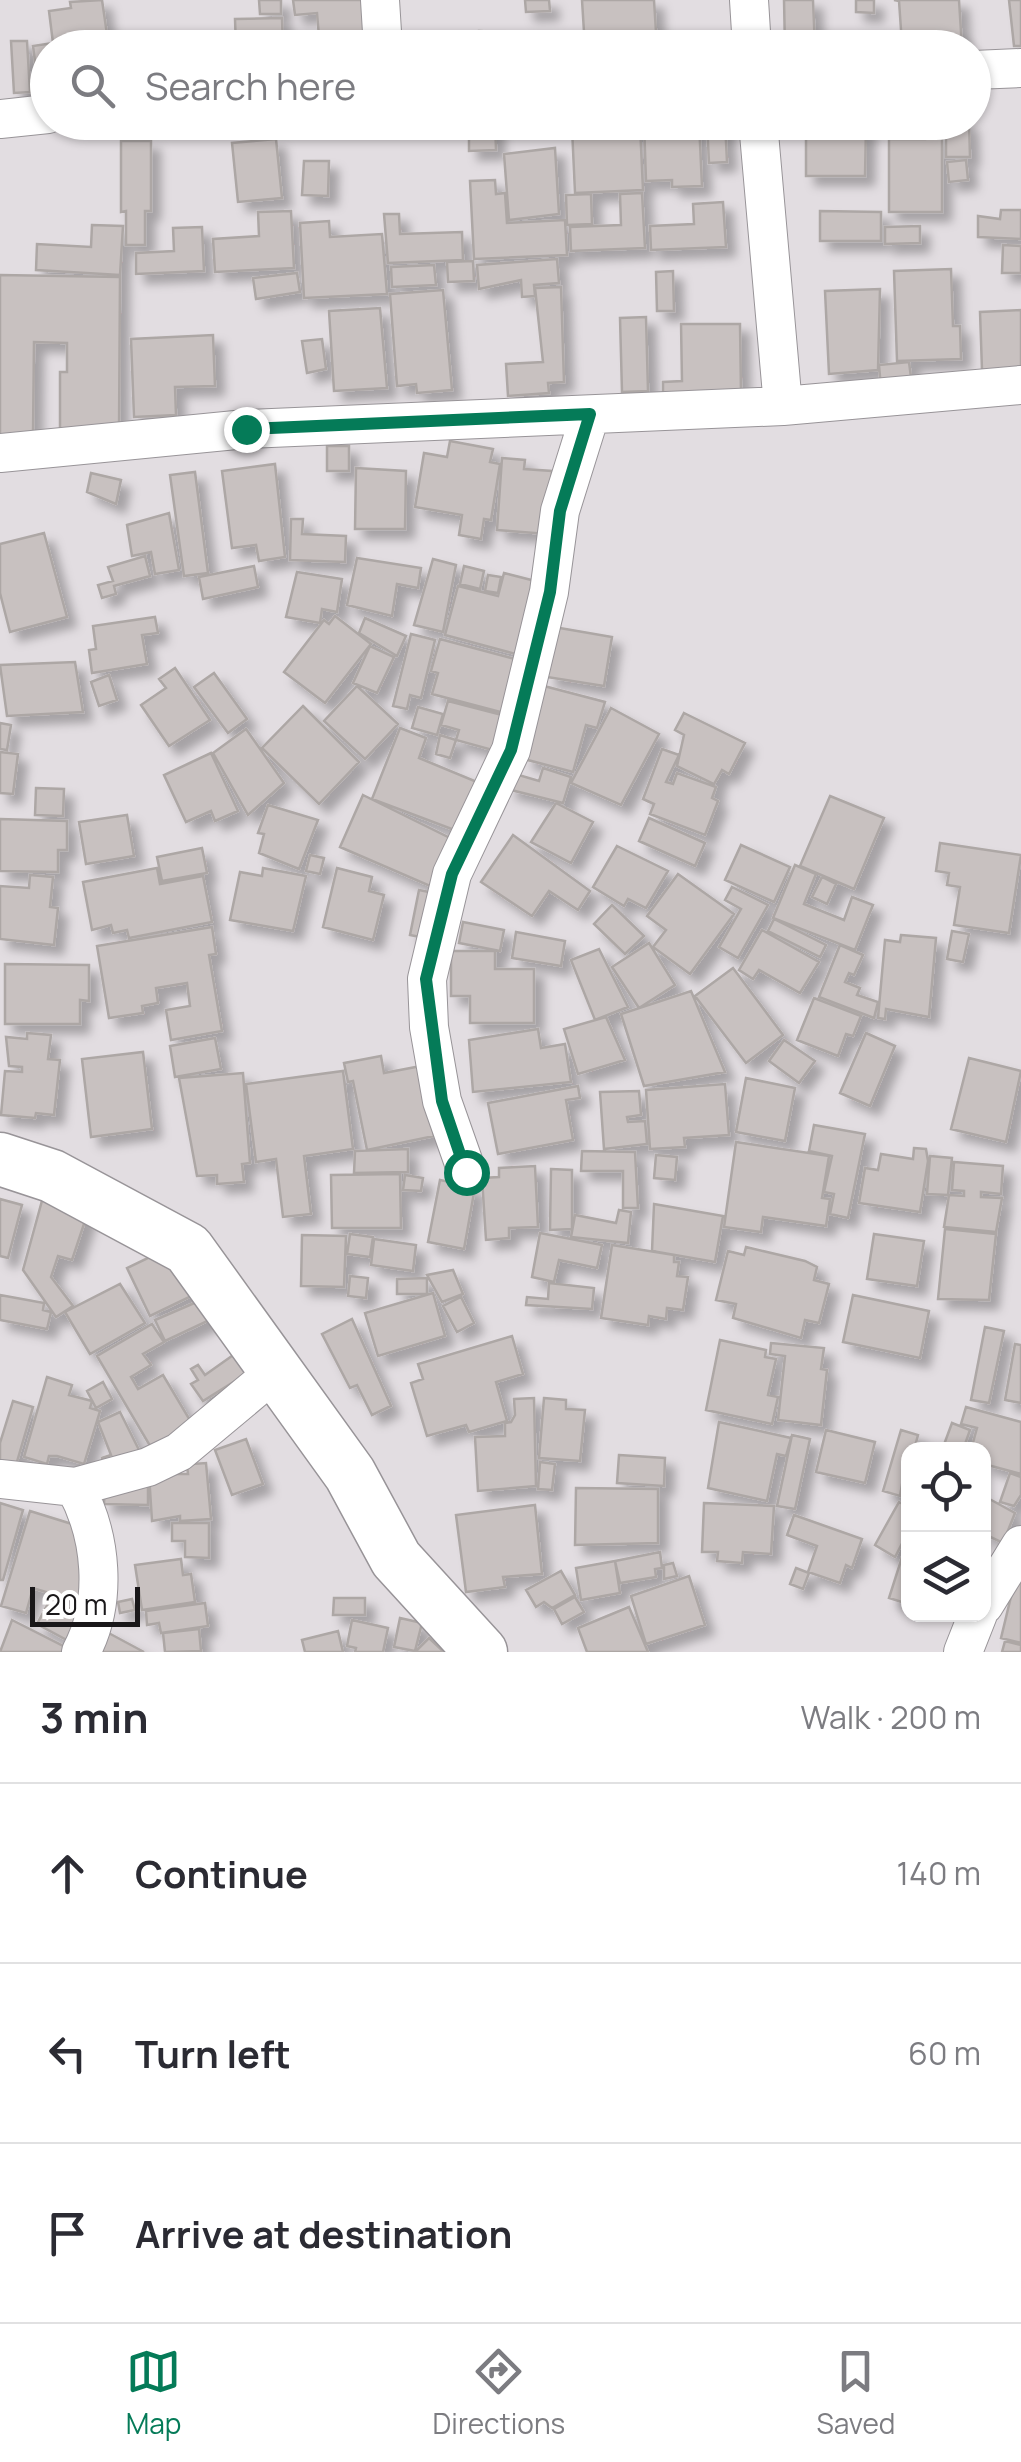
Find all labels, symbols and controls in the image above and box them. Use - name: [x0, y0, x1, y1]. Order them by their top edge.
- search box: [30, 30, 991, 140]
- icon: search: [65, 58, 120, 113]
- text: Search here: [145, 59, 356, 111]
- route end: [224, 407, 270, 453]
- route start: [444, 1150, 490, 1196]
- map controls: [901, 1442, 991, 1622]
- button: locate: [901, 1442, 991, 1532]
- button: layers: [901, 1532, 991, 1622]
- scale bar: [30, 1582, 140, 1626]
- text: 20 m: [45, 1585, 107, 1623]
- text: 3 min: [40, 1688, 149, 1746]
- text: Walk · 200 m: [801, 1695, 981, 1739]
- icon: ahead: [40, 1846, 95, 1901]
- text: Continue: [135, 1847, 308, 1899]
- text: 140 m: [897, 1851, 981, 1895]
- icon: left: [40, 2026, 95, 2081]
- text: Turn left: [135, 2027, 291, 2079]
- text: 60 m: [908, 2031, 981, 2075]
- icon: arrive: [40, 2206, 95, 2261]
- text: Arrive at destination: [135, 2207, 512, 2259]
- tab: Map: [126, 2344, 181, 2442]
- tab: Directions: [433, 2344, 565, 2442]
- tab: Saved: [816, 2344, 895, 2442]

